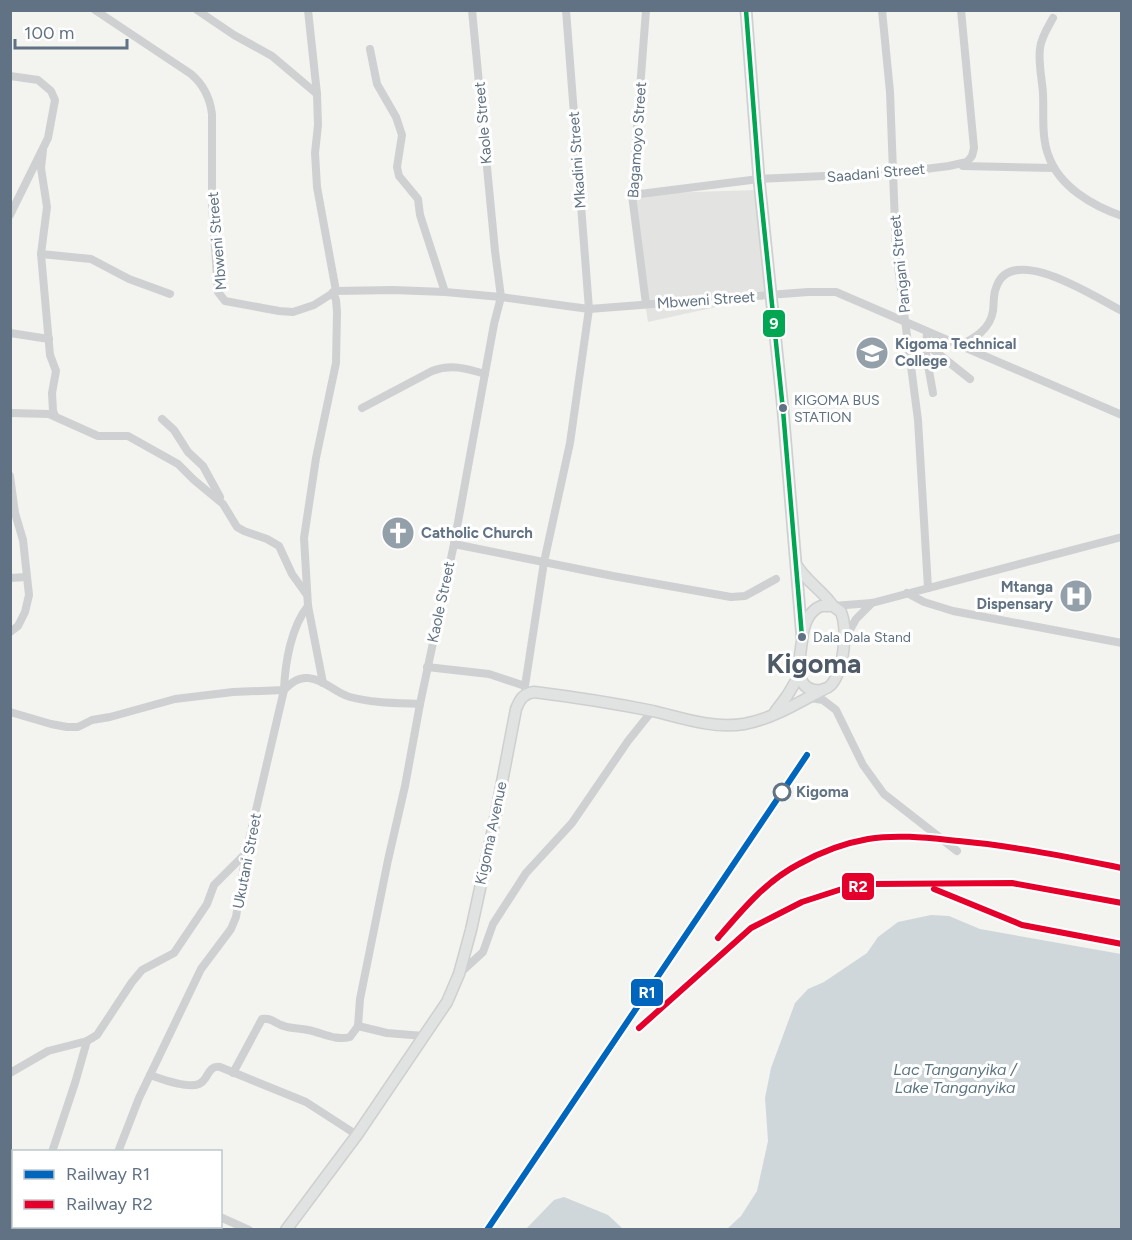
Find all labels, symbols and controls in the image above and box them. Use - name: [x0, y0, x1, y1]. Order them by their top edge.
- scale bar: [15, 12, 128, 50]
- text: 100 m: [24, 22, 74, 44]
- street label: Kaole Street: [470, 81, 496, 165]
- street label: Bagamoyo Street: [624, 81, 650, 199]
- street label: Mkadini Street: [565, 111, 589, 209]
- street label: Saadani Street: [826, 160, 926, 186]
- street label: Mbweni Street: [204, 191, 230, 291]
- street label: Pangani Street: [886, 214, 914, 314]
- street label: Mbweni Street: [656, 288, 756, 312]
- line badge: 9: [762, 309, 786, 338]
- text: 9: [769, 314, 779, 333]
- school or university icon: Kigoma Technical College: [854, 335, 890, 371]
- place label: Kigoma Technical College: [895, 335, 1016, 370]
- place label: KIGOMA BUS STATION: [794, 392, 880, 426]
- marker: KIGOMA BUS STATION: [777, 402, 789, 414]
- church icon: Catholic Church: [380, 515, 416, 551]
- place label: Catholic Church: [421, 524, 533, 542]
- street label: Kaole Street: [424, 559, 458, 644]
- place label: Mtanga Dispensary: [976, 578, 1053, 613]
- hospital icon: Mtanga Dispensary: [1058, 578, 1094, 614]
- place label: Dala Dala Stand: [813, 629, 911, 646]
- marker: Dala Dala Stand: [796, 631, 808, 643]
- district label: Kigoma: [767, 647, 861, 680]
- street label: Kigoma Avenue: [471, 780, 511, 886]
- marker: Kigoma: [773, 783, 791, 801]
- place label: Kigoma: [796, 783, 849, 801]
- street label: Ukutani Street: [229, 811, 265, 910]
- line badge: R2: [841, 872, 875, 901]
- text: R2: [848, 877, 868, 896]
- line badge: R1: [630, 978, 664, 1007]
- text: R1: [638, 983, 656, 1002]
- water label: Lac Tanganyika / Lake Tanganyika: [893, 1060, 1018, 1097]
- legend: [12, 1150, 222, 1228]
- text: Railway R1: [66, 1163, 150, 1185]
- text: Railway R2: [66, 1193, 153, 1215]

